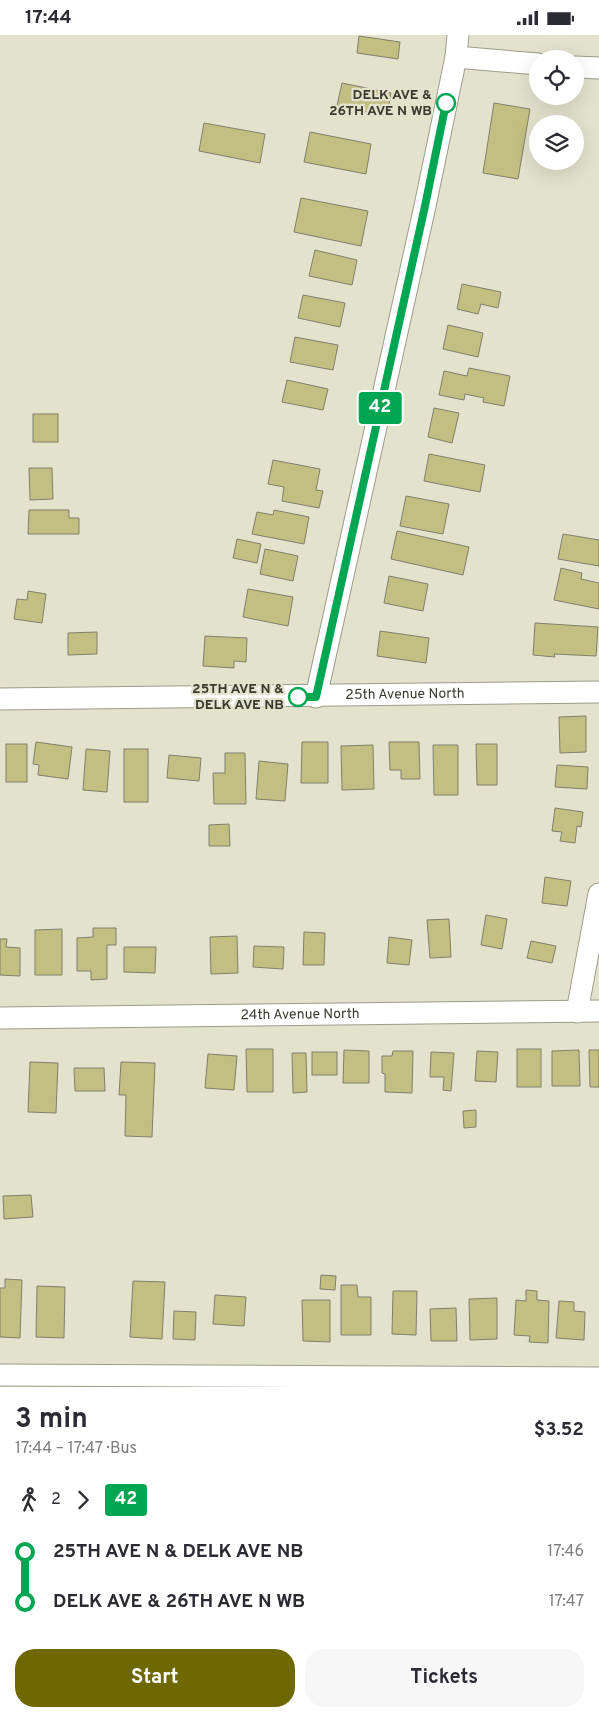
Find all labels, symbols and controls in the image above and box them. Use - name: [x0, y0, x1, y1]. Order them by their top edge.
- text: 17:44: [25, 6, 72, 30]
- map controls: [529, 50, 584, 170]
- button: locate: [529, 50, 584, 105]
- place label: DELK AVE & 26TH AVE N WB: [329, 87, 432, 120]
- marker: DELK AVE & 26TH AVE N WB: [436, 93, 456, 113]
- button: layers: [529, 115, 584, 170]
- line badge: 42: [358, 392, 402, 424]
- text: 42: [369, 396, 391, 419]
- place label: 25TH AVE N & DELK AVE NB: [192, 681, 284, 714]
- street label: 25th Avenue North: [345, 685, 465, 703]
- marker: 25TH AVE N & DELK AVE NB: [288, 687, 308, 707]
- street label: 24th Avenue North: [240, 1005, 360, 1024]
- text: 3 min: [15, 1402, 88, 1438]
- text: $3.52: [534, 1418, 584, 1442]
- text: 17:44 – 17:47 · Bus: [15, 1439, 137, 1459]
- icon: walk: [15, 1486, 43, 1514]
- icon: forward: [69, 1486, 97, 1514]
- text: 42: [115, 1488, 137, 1511]
- text: 2: [51, 1490, 61, 1510]
- text: 25TH AVE N & DELK AVE NB: [53, 1540, 303, 1564]
- text: 17:46: [547, 1542, 584, 1562]
- text: DELK AVE & 26TH AVE N WB: [53, 1590, 305, 1614]
- text: 17:47: [549, 1592, 584, 1612]
- button: Start: [15, 1649, 295, 1707]
- button: Tickets: [305, 1649, 584, 1707]

